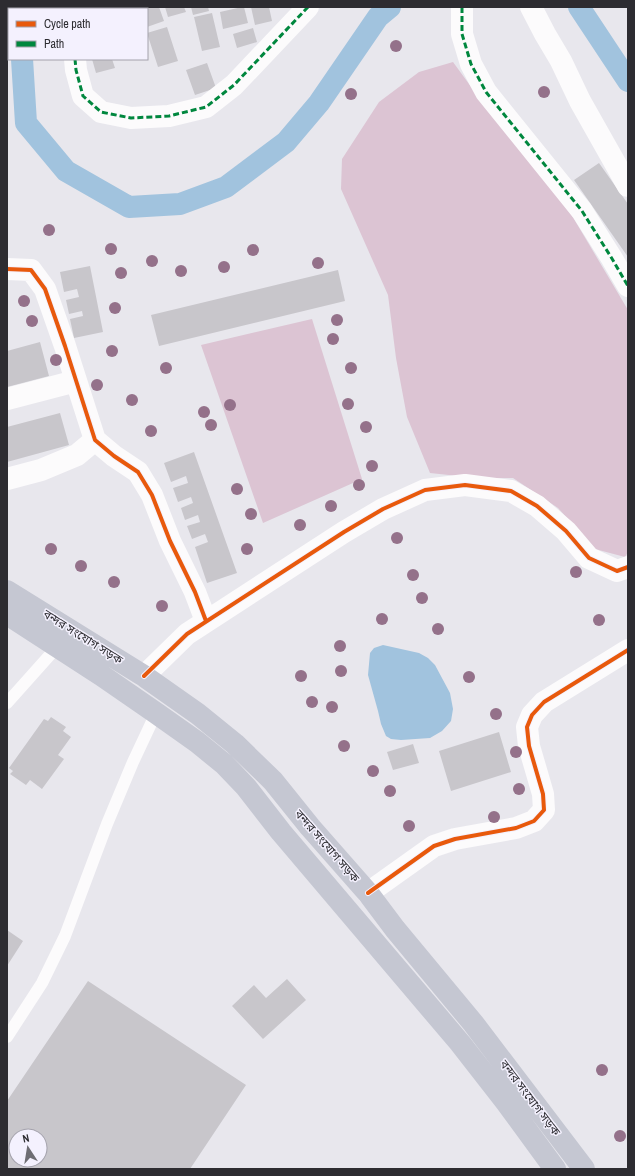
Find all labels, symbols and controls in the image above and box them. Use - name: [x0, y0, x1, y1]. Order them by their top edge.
- legend: [8, 8, 148, 60]
- text: Cycle path: [44, 16, 91, 32]
- text: Path: [44, 36, 64, 52]
- street label: বন্দর সংযোগ সড়ক: [39, 606, 126, 668]
- street label: বন্দর সংযোগ সড়ক: [290, 806, 363, 886]
- street label: বন্দর সংযোগ সড়ক: [496, 1056, 564, 1139]
- north arrow: [8, 1128, 48, 1168]
- text: N: [21, 1131, 31, 1146]

